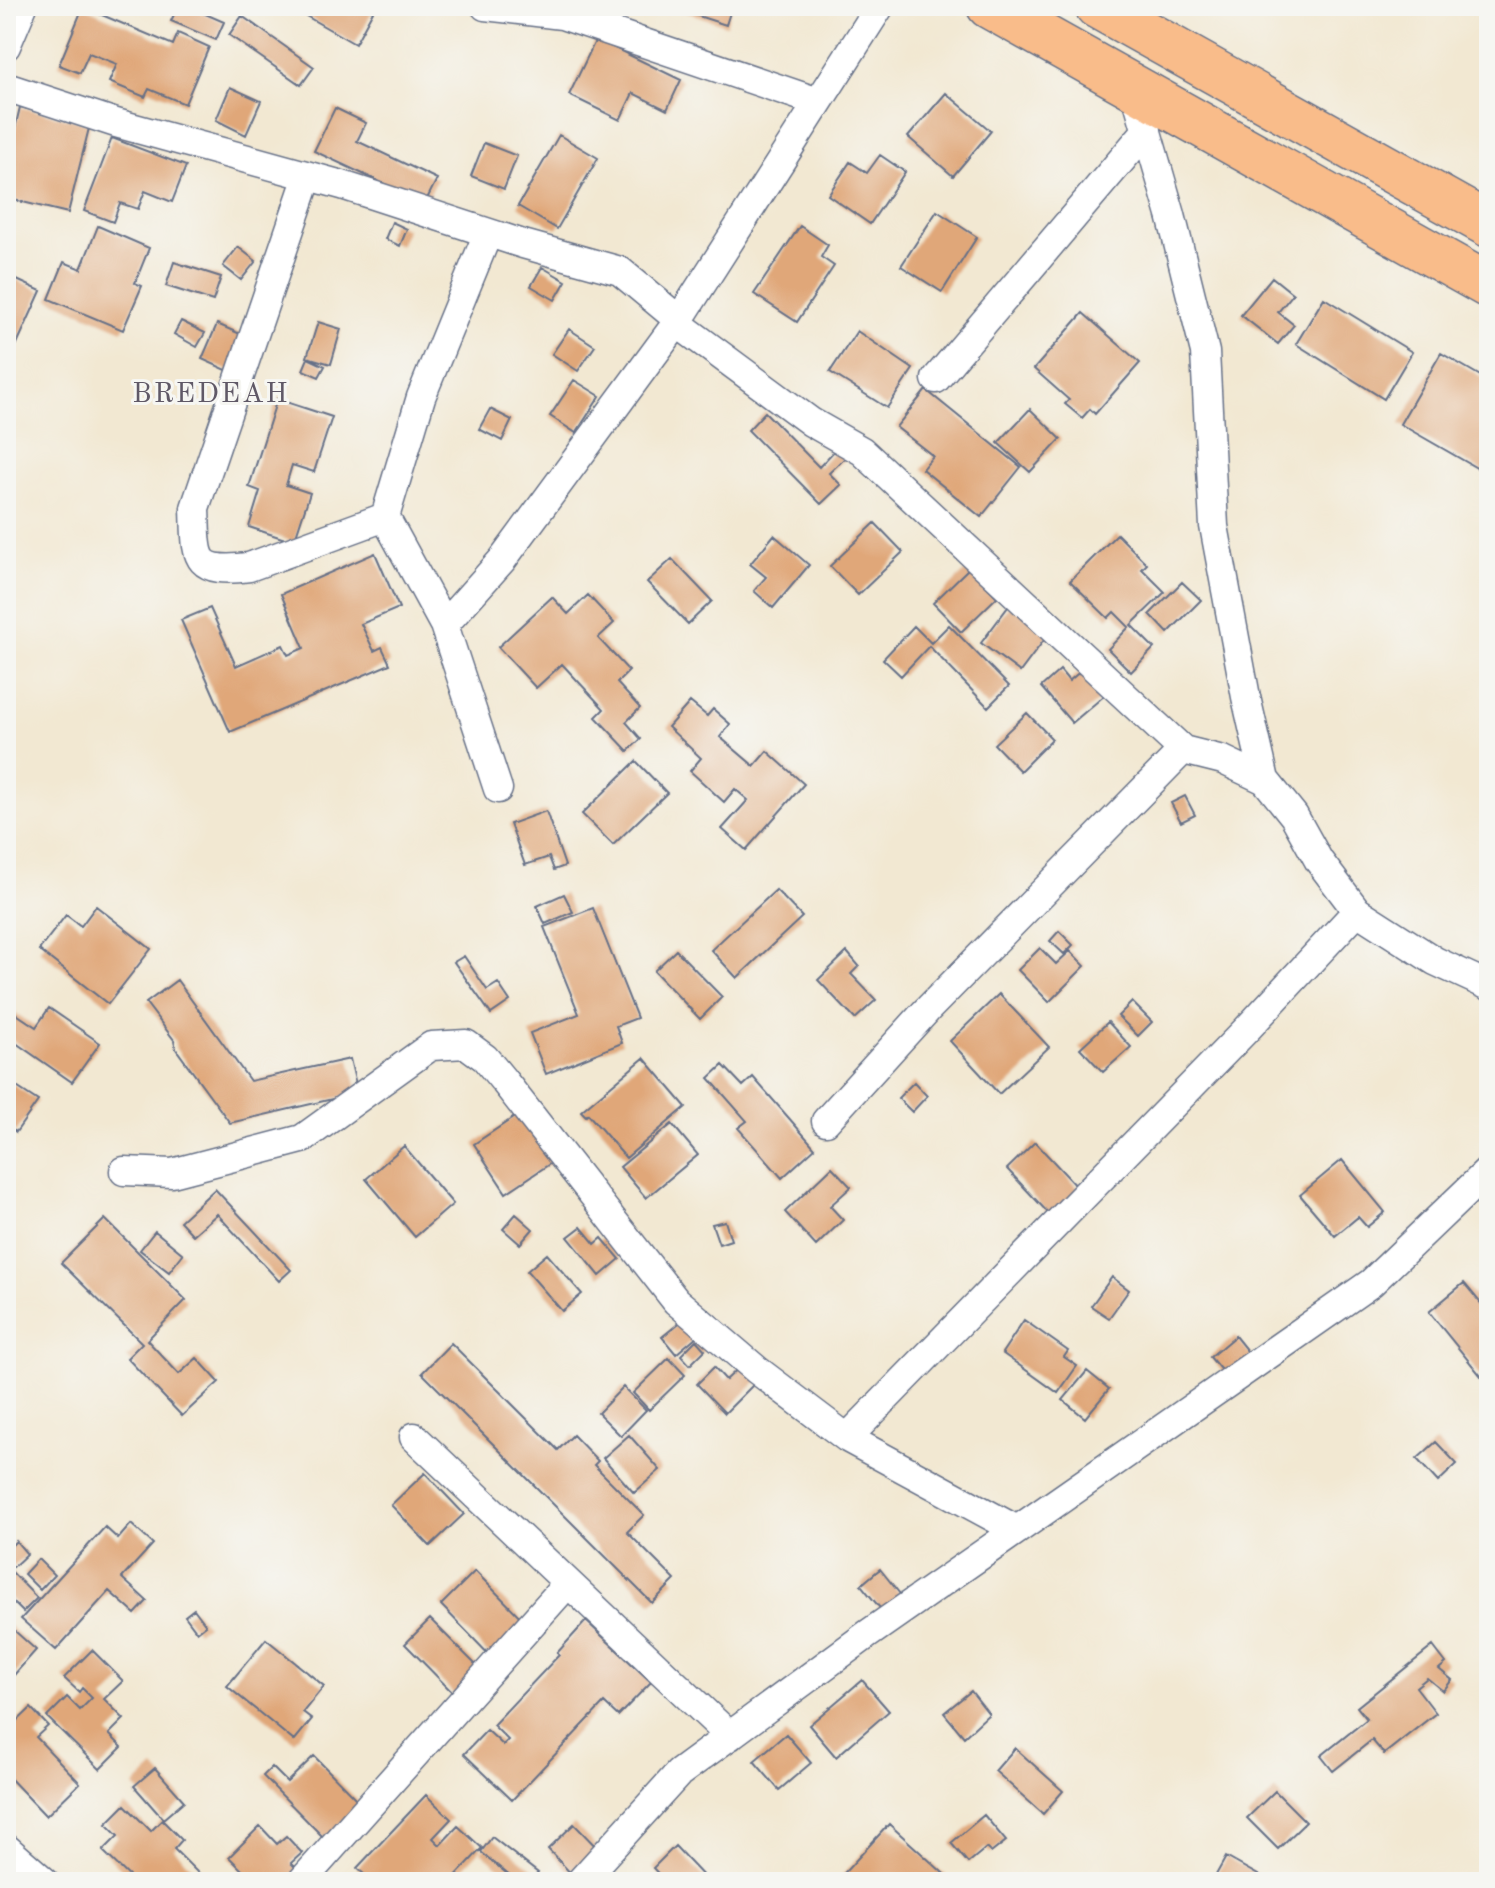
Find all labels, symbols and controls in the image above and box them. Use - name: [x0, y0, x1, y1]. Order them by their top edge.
- district label: BREDEAH: [132, 381, 290, 409]

